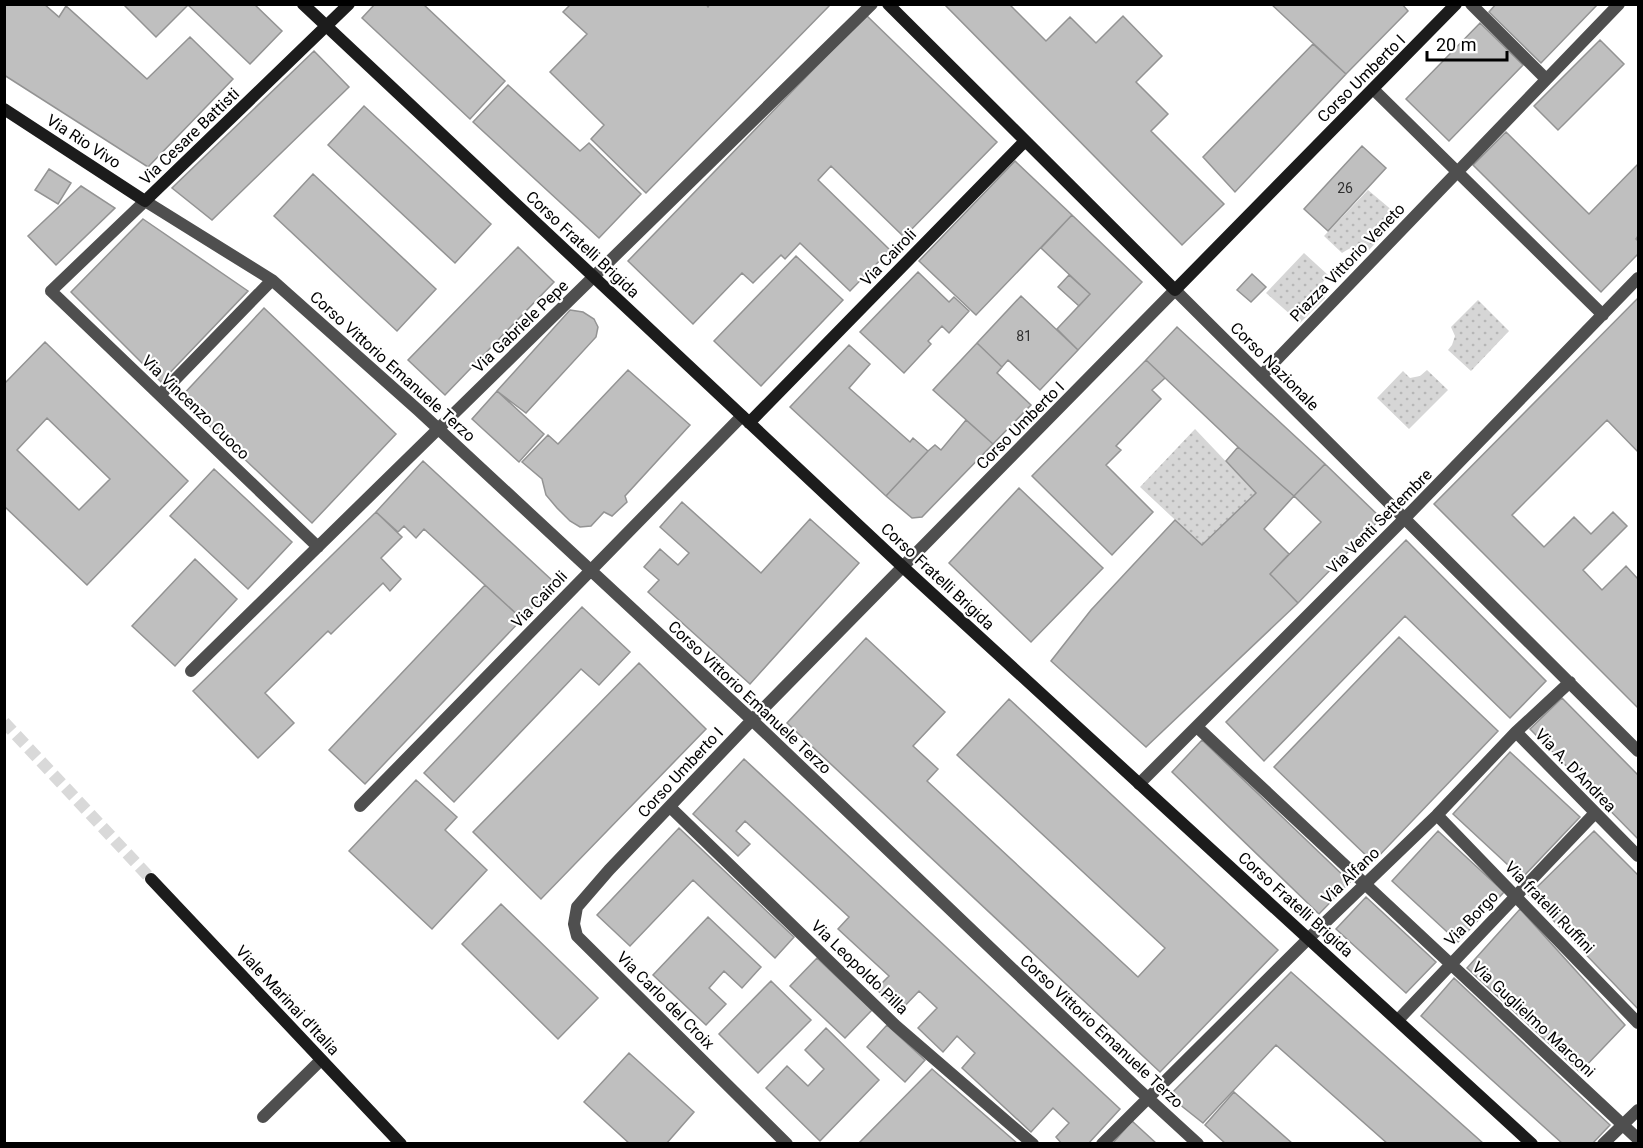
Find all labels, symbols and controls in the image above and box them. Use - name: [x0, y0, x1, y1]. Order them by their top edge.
- scale bar: [1427, 24, 1506, 62]
- street label: Corso Umberto I: [1313, 30, 1409, 126]
- text: 20 m: [1436, 34, 1476, 55]
- street label: Via Cesare Battisti: [136, 84, 243, 189]
- street label: Via Rio Vivo: [43, 110, 124, 172]
- house number: 26: [1337, 180, 1353, 196]
- street label: Corso Fratelli Brigida: [522, 187, 643, 302]
- street label: Piazza Vittorio Veneto: [1286, 199, 1409, 325]
- street label: Via Cairoli: [857, 225, 920, 290]
- street label: Via Gabriele Pepe: [469, 276, 572, 377]
- street label: Corso Vittorio Emanuele Terzo: [306, 287, 479, 446]
- street label: Corso Nazionale: [1226, 318, 1323, 415]
- house number: 81: [1016, 328, 1032, 344]
- street label: Via Vincenzo Cuoco: [138, 351, 253, 464]
- street label: Corso Umberto I: [972, 377, 1068, 473]
- street label: Via Venti Settembre: [1323, 465, 1436, 578]
- street label: Corso Fratelli Brigida: [877, 519, 998, 634]
- street label: Via Cairoli: [508, 567, 571, 632]
- street label: Corso Vittorio Emanuele Terzo: [664, 617, 835, 778]
- street label: Corso Umberto I: [634, 723, 727, 821]
- street label: Via A. D'Andrea: [1531, 725, 1620, 816]
- street label: Via Alfano: [1317, 843, 1383, 908]
- street label: Corso Fratelli Brigida: [1234, 848, 1357, 961]
- street label: Via fratelli Ruffini: [1501, 857, 1598, 957]
- street label: Via Borgo: [1440, 887, 1502, 950]
- street label: Via Leopoldo Pilla: [807, 916, 912, 1018]
- street label: Viale Marinai d'Italia: [232, 942, 343, 1059]
- street label: Via Carlo del Croix: [613, 948, 718, 1053]
- street label: Corso Vittorio Emanuele Terzo: [1016, 951, 1187, 1112]
- street label: Via Guglielmo Marconi: [1468, 958, 1599, 1081]

